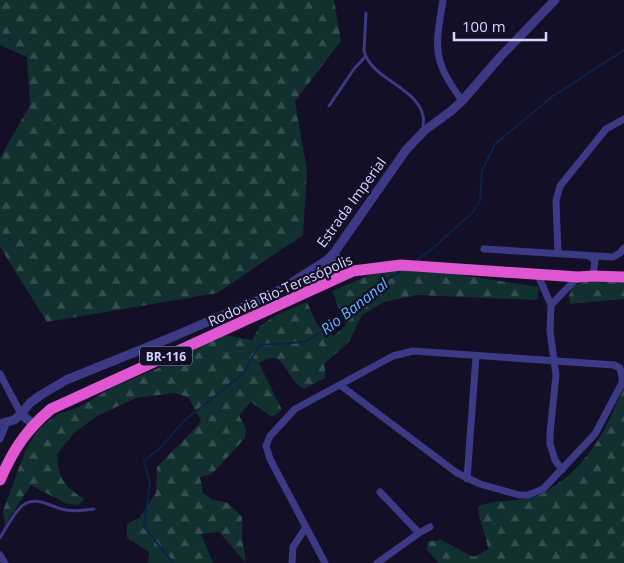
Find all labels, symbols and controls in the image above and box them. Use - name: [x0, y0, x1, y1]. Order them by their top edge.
- scale bar: [454, 10, 546, 42]
- text: 100 m: [462, 16, 506, 36]
- street label: Estrada Imperial: [312, 153, 390, 251]
- street label: Rodovia Rio-Teresópolis: [205, 249, 355, 330]
- water label: Rio Bananal: [316, 273, 393, 339]
- road number: BR-116: [140, 346, 192, 366]

